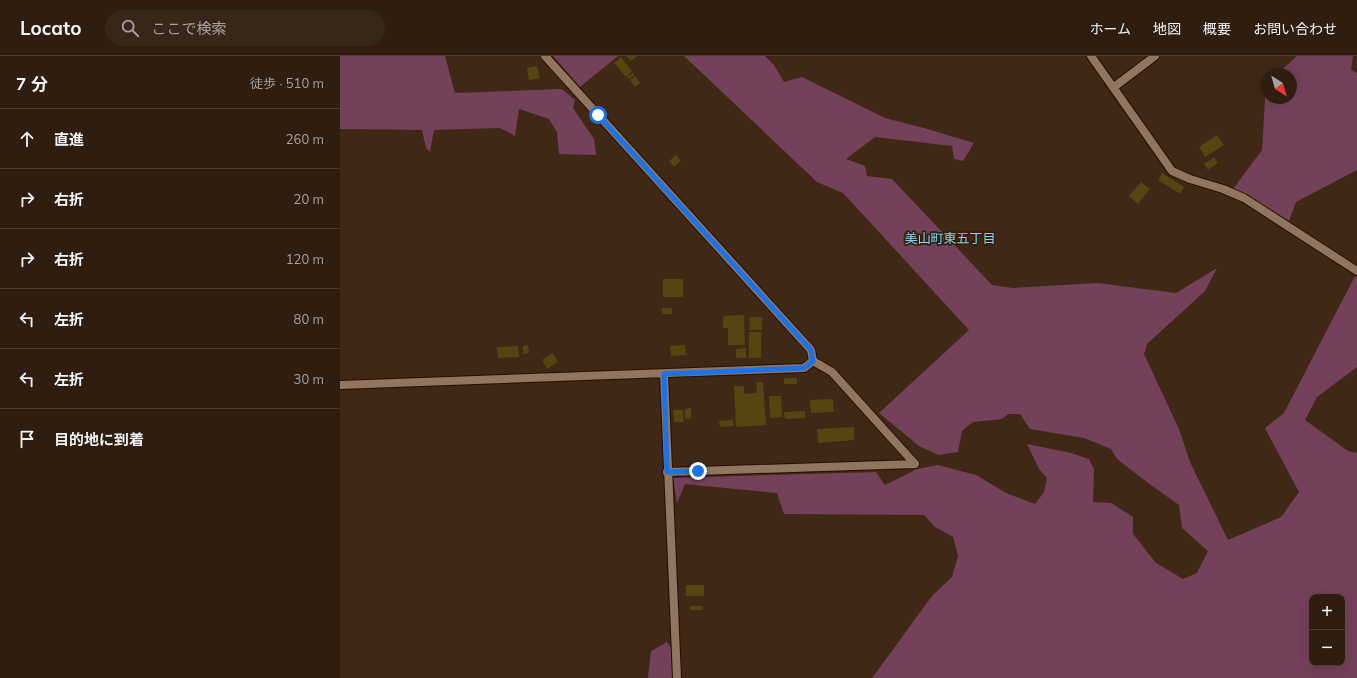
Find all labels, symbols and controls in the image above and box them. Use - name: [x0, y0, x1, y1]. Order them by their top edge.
- search box: [105, 10, 385, 46]
- text: Locato: [20, 16, 81, 40]
- icon: search: [119, 17, 141, 39]
- text: ここで検索: [151, 19, 226, 38]
- text: ホーム: [1089, 20, 1131, 38]
- text: 地図: [1153, 20, 1181, 38]
- text: 概要: [1203, 20, 1231, 38]
- text: お問い合わせ: [1253, 20, 1337, 38]
- north arrow: [1261, 68, 1297, 104]
- text: 7 分: [16, 73, 48, 94]
- text: 徒歩 · 510 m: [250, 75, 324, 91]
- route start: [589, 106, 607, 124]
- icon: ahead: [16, 128, 38, 150]
- text: 直進: [54, 130, 84, 149]
- text: 260 m: [286, 131, 324, 147]
- icon: right: [16, 188, 38, 210]
- text: 右折: [54, 190, 84, 209]
- text: 20 m: [294, 191, 324, 207]
- district label: 美山町東五丁目: [904, 230, 996, 246]
- icon: right: [16, 248, 38, 270]
- text: 右折: [54, 250, 84, 269]
- text: 120 m: [286, 251, 324, 267]
- icon: left: [16, 308, 38, 330]
- text: 左折: [54, 310, 84, 329]
- text: 80 m: [294, 311, 324, 327]
- icon: left: [16, 368, 38, 390]
- text: 左折: [54, 370, 84, 389]
- text: 30 m: [294, 371, 324, 387]
- icon: arrive: [16, 428, 38, 450]
- text: 目的地に到着: [54, 430, 144, 449]
- route end: [689, 462, 707, 480]
- map controls: [1309, 594, 1345, 666]
- button: +: [1309, 594, 1345, 630]
- button: −: [1309, 630, 1345, 666]

